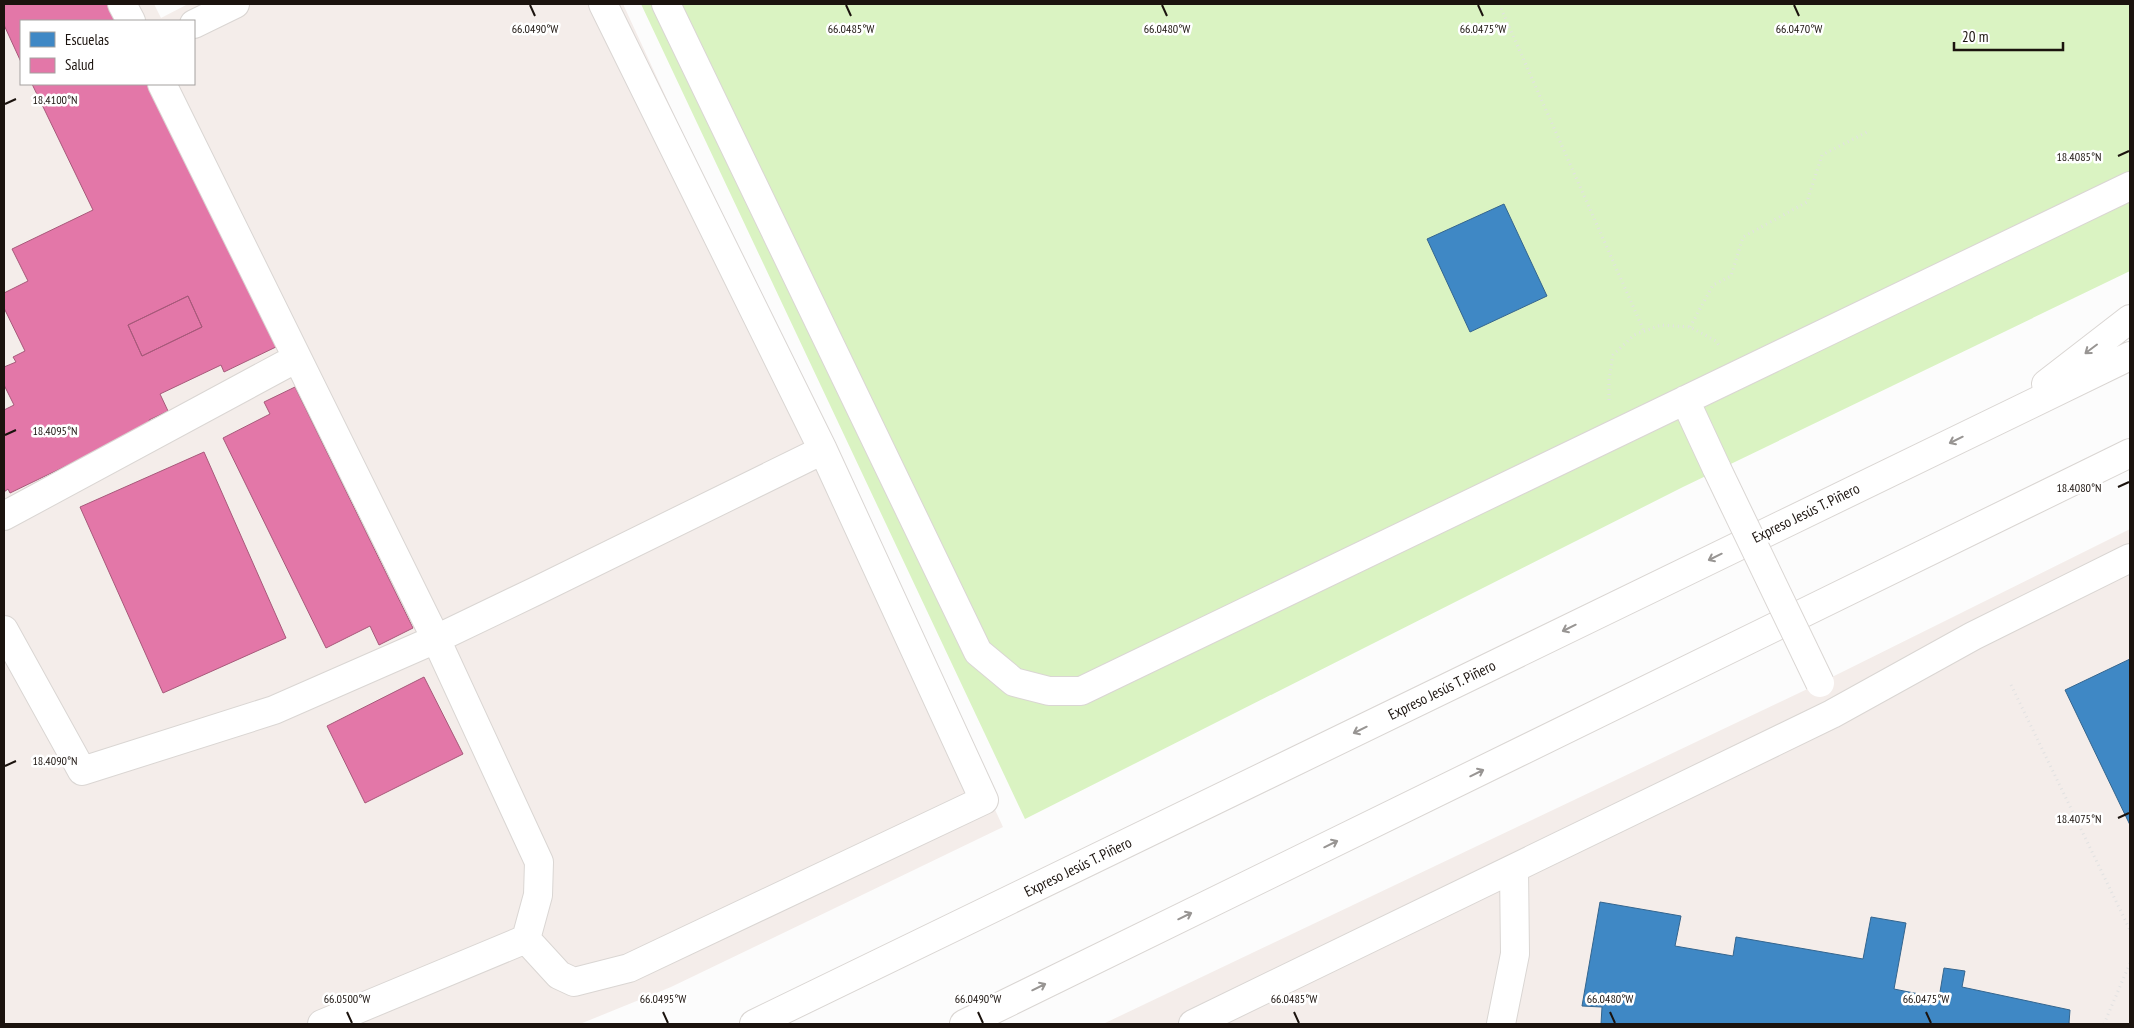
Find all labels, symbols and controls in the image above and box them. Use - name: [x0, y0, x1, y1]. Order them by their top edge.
- legend: [20, 20, 195, 85]
- scale bar: [1954, 20, 2063, 52]
- text: 66.0490°W: [512, 21, 558, 36]
- text: 66.0485°W: [828, 21, 874, 36]
- text: 66.0480°W: [1144, 21, 1190, 36]
- text: 66.0475°W: [1460, 21, 1506, 36]
- text: 66.0470°W: [1776, 21, 1822, 36]
- text: 20 m: [1962, 27, 1988, 46]
- text: Escuelas: [65, 30, 109, 49]
- text: Salud: [65, 55, 94, 74]
- text: 18.4100°N: [32, 92, 78, 107]
- text: 18.4085°N: [2056, 149, 2102, 164]
- one-way arrow: [2084, 344, 2098, 354]
- text: 18.4095°N: [32, 423, 78, 438]
- one-way arrow: [1949, 436, 1964, 445]
- street label: Expreso Jesús T. Piñero: [1749, 478, 1863, 547]
- text: 18.4080°N: [2056, 480, 2102, 495]
- one-way arrow: [1708, 552, 1723, 562]
- one-way arrow: [1562, 624, 1577, 633]
- street label: Expreso Jesús T. Piñero: [1385, 655, 1499, 724]
- one-way arrow: [1353, 725, 1368, 735]
- text: 18.4090°N: [32, 753, 78, 768]
- one-way arrow: [1469, 768, 1484, 778]
- text: 18.4075°N: [2056, 811, 2102, 826]
- street label: Expreso Jesús T. Piñero: [1021, 832, 1135, 901]
- one-way arrow: [1323, 839, 1338, 849]
- one-way arrow: [1177, 911, 1192, 920]
- one-way arrow: [1031, 982, 1046, 992]
- text: 66.0500°W: [324, 991, 370, 1006]
- text: 66.0495°W: [640, 991, 686, 1006]
- text: 66.0490°W: [955, 991, 1001, 1006]
- text: 66.0485°W: [1271, 991, 1317, 1006]
- text: 66.0480°W: [1587, 991, 1633, 1006]
- text: 66.0475°W: [1903, 991, 1949, 1006]

